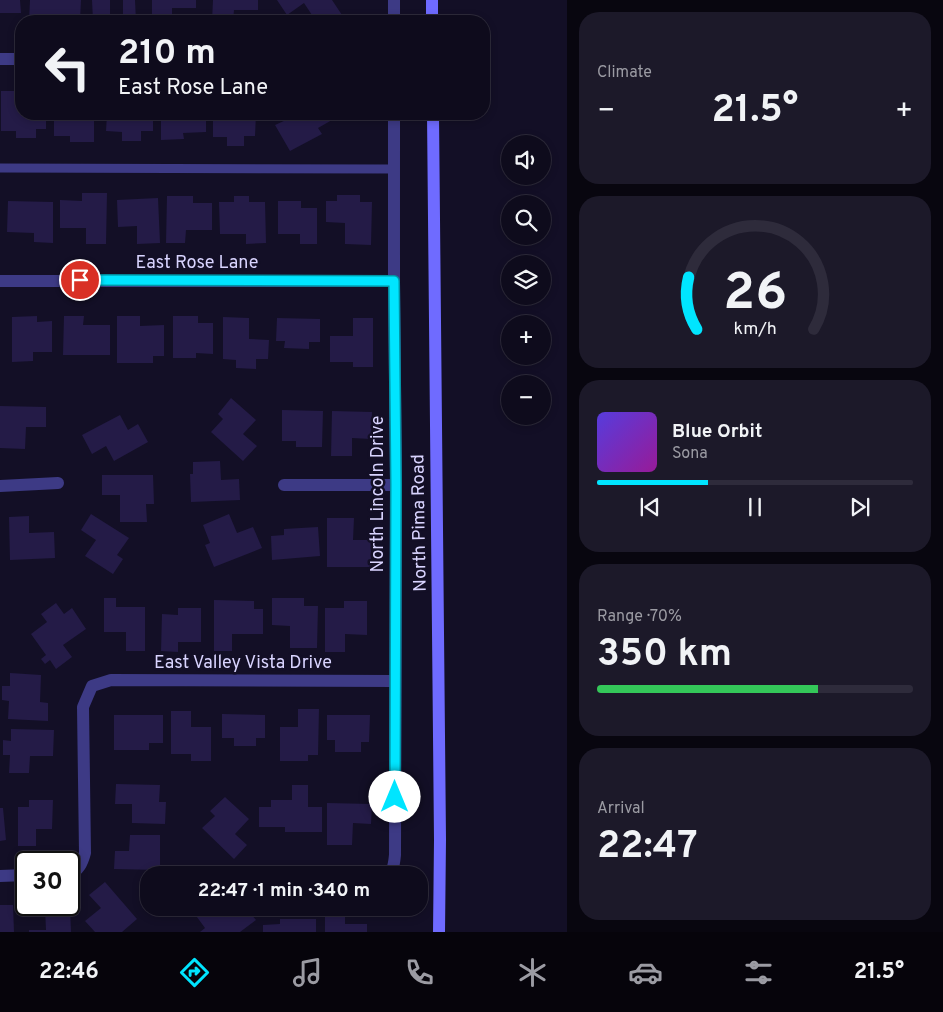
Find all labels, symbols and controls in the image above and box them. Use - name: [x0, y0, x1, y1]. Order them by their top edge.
- text: 210 m: [118, 32, 216, 76]
- icon: left: [35, 35, 100, 100]
- text: Climate: [597, 63, 652, 83]
- text: East Rose Lane: [118, 75, 268, 102]
- text: 21.5°: [712, 87, 798, 136]
- text: −: [597, 94, 615, 130]
- text: +: [895, 94, 913, 130]
- map controls: [501, 135, 551, 425]
- button: sound: [501, 135, 551, 185]
- button: search: [501, 195, 551, 245]
- street label: East Rose Lane: [136, 252, 258, 275]
- button: layers: [501, 255, 551, 305]
- pin: [59, 259, 101, 301]
- text: 26: [723, 262, 787, 328]
- icon: arrive: [66, 266, 94, 294]
- button: +: [501, 315, 551, 365]
- text: km/h: [733, 318, 777, 341]
- button: −: [501, 375, 551, 425]
- street label: North Lincoln Drive: [367, 416, 390, 572]
- text: Blue Orbit: [672, 420, 762, 444]
- text: Sona: [672, 444, 708, 464]
- street label: North Pima Road: [407, 454, 433, 592]
- icon: previous: [636, 493, 664, 521]
- icon: pause: [741, 493, 769, 521]
- icon: next: [846, 493, 874, 521]
- text: Range · 70%: [597, 607, 682, 627]
- text: 350 km: [597, 631, 732, 680]
- street label: East Valley Vista Drive: [154, 652, 332, 675]
- position arrow: [368, 770, 420, 822]
- text: Arrival: [597, 799, 645, 819]
- text: 22:47: [597, 823, 698, 872]
- speed limit sign: 30: [15, 851, 80, 916]
- text: 22:47 · 1 min · 340 m: [198, 879, 370, 903]
- icon: directions: [177, 955, 212, 990]
- icon: music: [290, 955, 325, 990]
- icon: phone: [402, 955, 437, 990]
- icon: climate: [515, 955, 550, 990]
- icon: car: [628, 955, 663, 990]
- icon: filters: [741, 955, 776, 990]
- text: 22:46: [39, 959, 99, 986]
- text: 21.5°: [854, 959, 904, 986]

